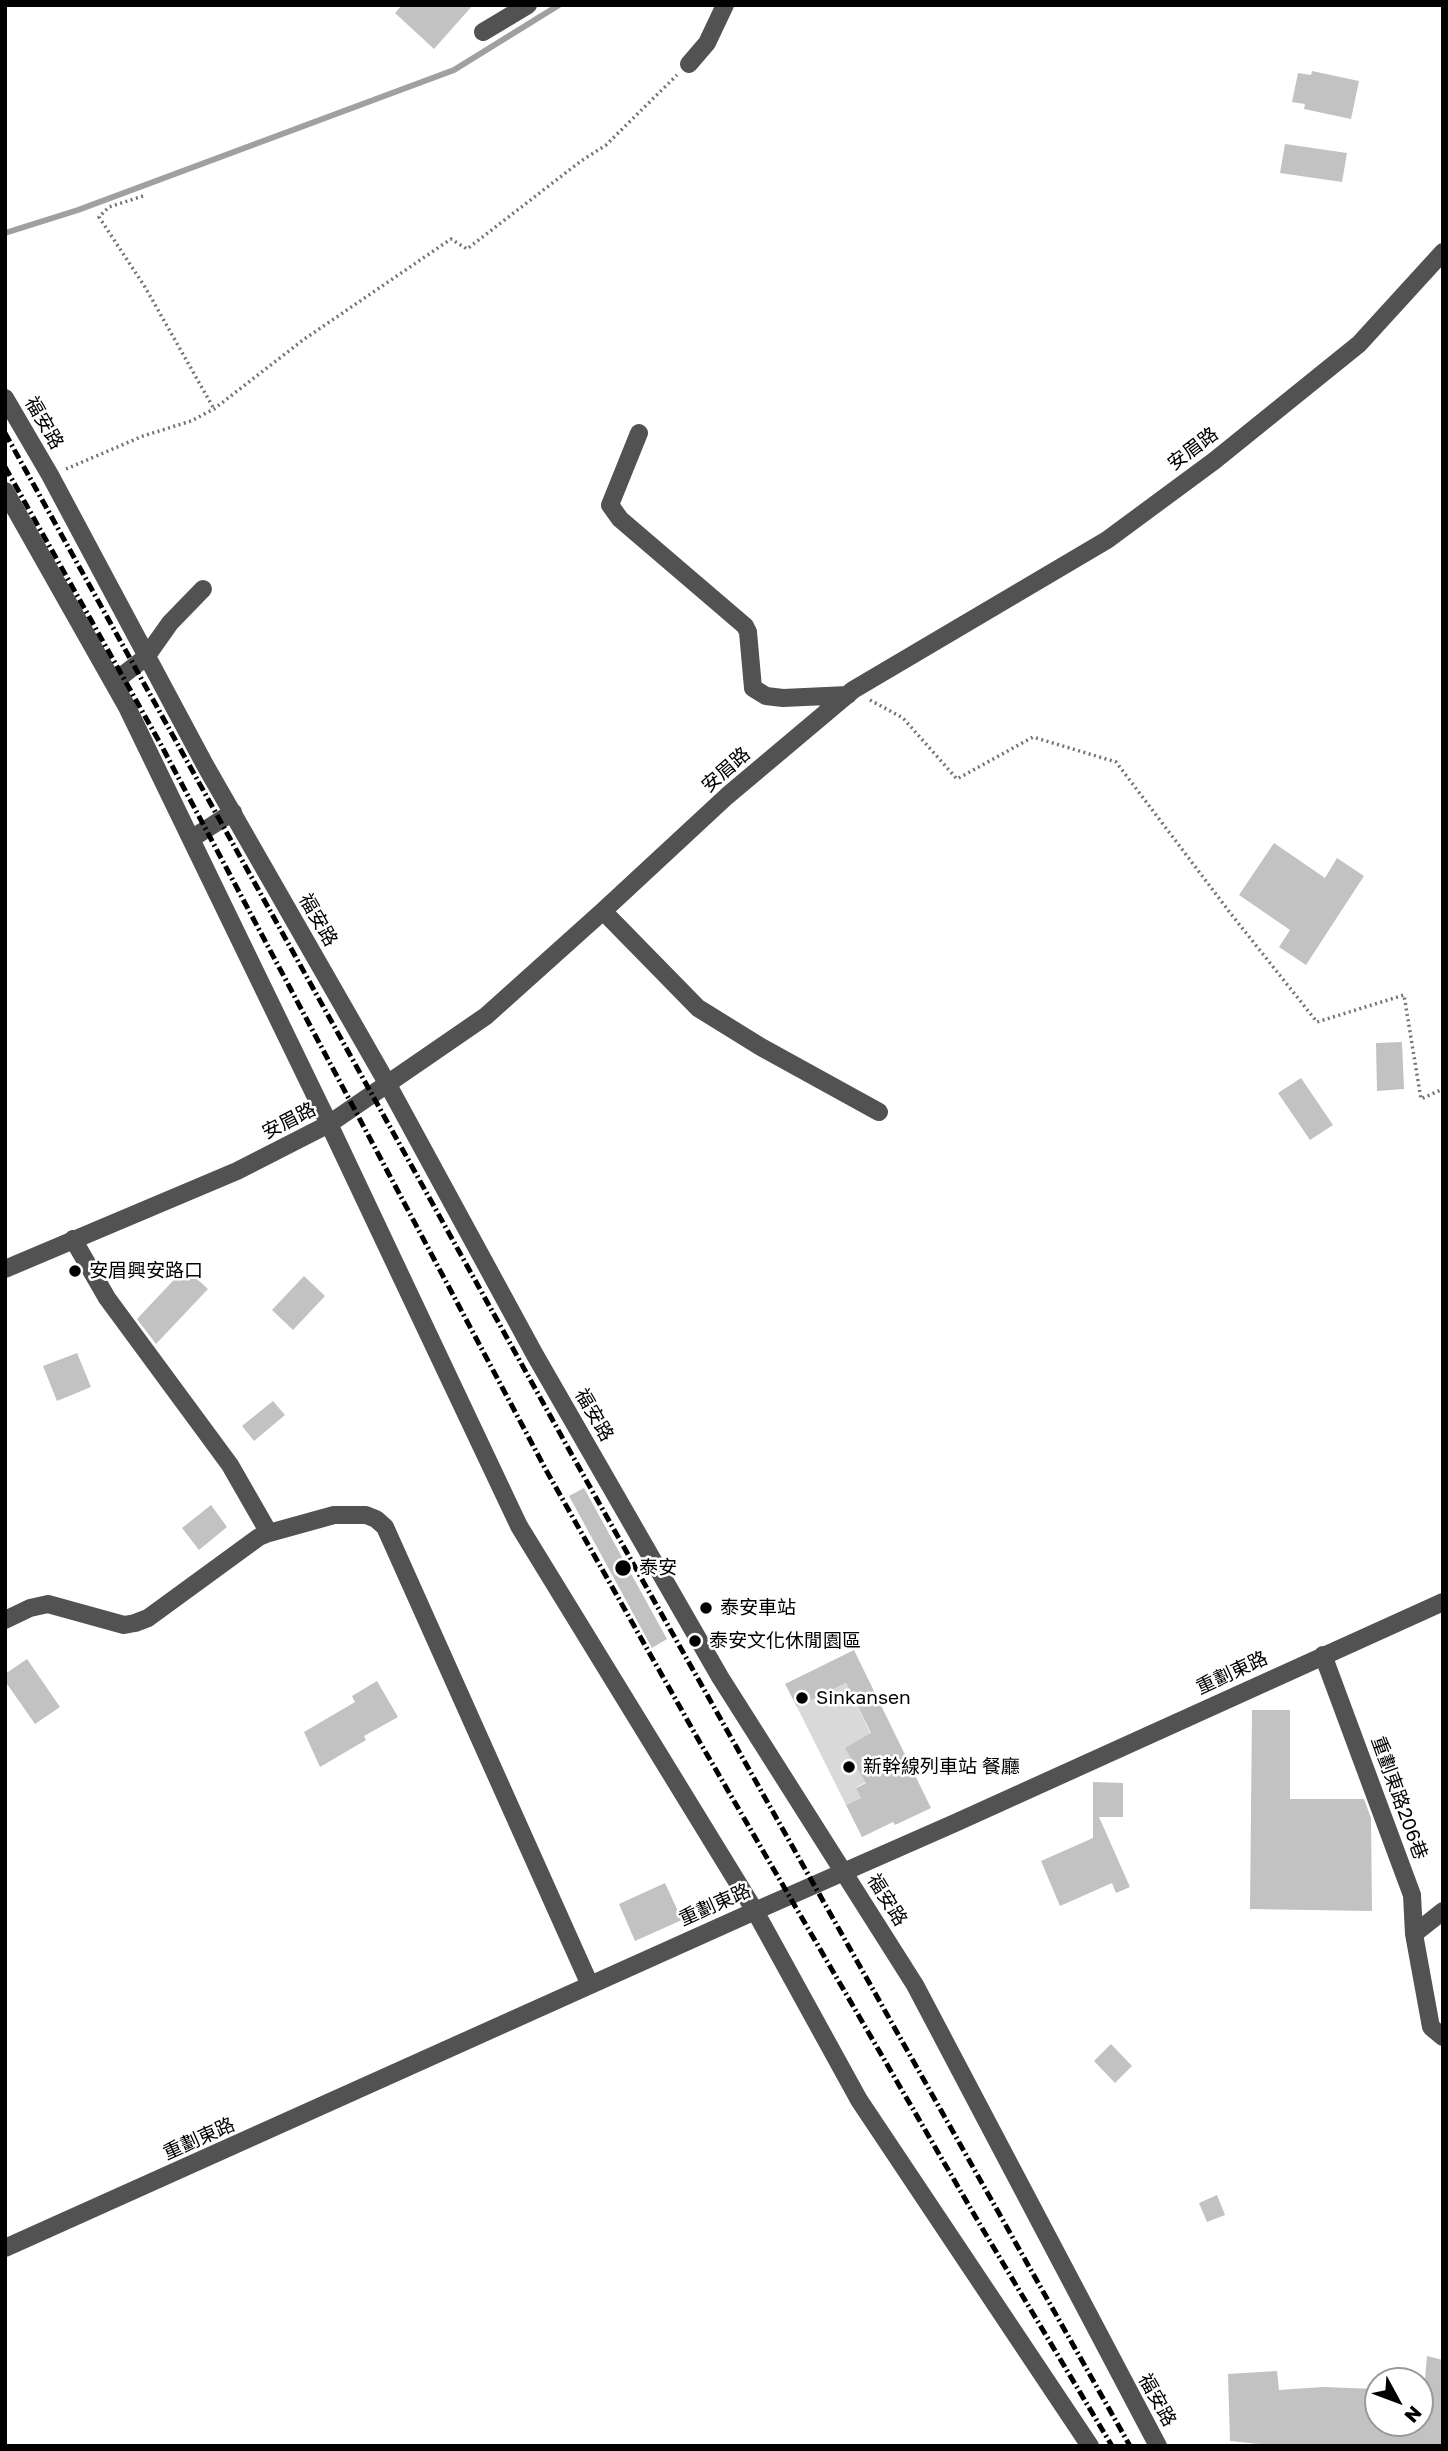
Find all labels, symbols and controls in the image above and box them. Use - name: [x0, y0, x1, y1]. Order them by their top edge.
- street label: 福安路: [20, 393, 68, 453]
- street label: 安眉路: [1163, 423, 1223, 475]
- street label: 安眉路: [697, 743, 755, 797]
- street label: 福安路: [294, 890, 342, 950]
- street label: 安眉路: [258, 1098, 320, 1144]
- place label: 安眉興安路口: [89, 1260, 203, 1282]
- marker: 安眉興安路口: [67, 1263, 83, 1279]
- street label: 福安路: [570, 1385, 618, 1445]
- place label: 泰安: [639, 1557, 677, 1579]
- marker: 泰安: [613, 1558, 633, 1578]
- place label: 泰安車站: [720, 1597, 796, 1619]
- marker: 泰安車站: [698, 1600, 714, 1616]
- place label: 泰安文化休閒園區: [709, 1630, 861, 1652]
- marker: 泰安文化休閒園區: [687, 1633, 703, 1649]
- street label: 重劃東路: [1193, 1647, 1271, 1699]
- place label: Sinkansen: [816, 1687, 911, 1709]
- marker: Sinkansen: [794, 1690, 810, 1706]
- street label: 重劃東路206巷: [1366, 1733, 1432, 1863]
- place label: 新幹線列車站 餐廳: [863, 1756, 1020, 1778]
- marker: 新幹線列車站 餐廳: [841, 1759, 857, 1775]
- street label: 福安路: [862, 1870, 912, 1930]
- street label: 重劃東路: [676, 1879, 754, 1931]
- street label: 重劃東路: [160, 2113, 238, 2165]
- north arrow: [1364, 2367, 1434, 2437]
- street label: 福安路: [1133, 2370, 1181, 2430]
- text: N: [1400, 2402, 1427, 2428]

